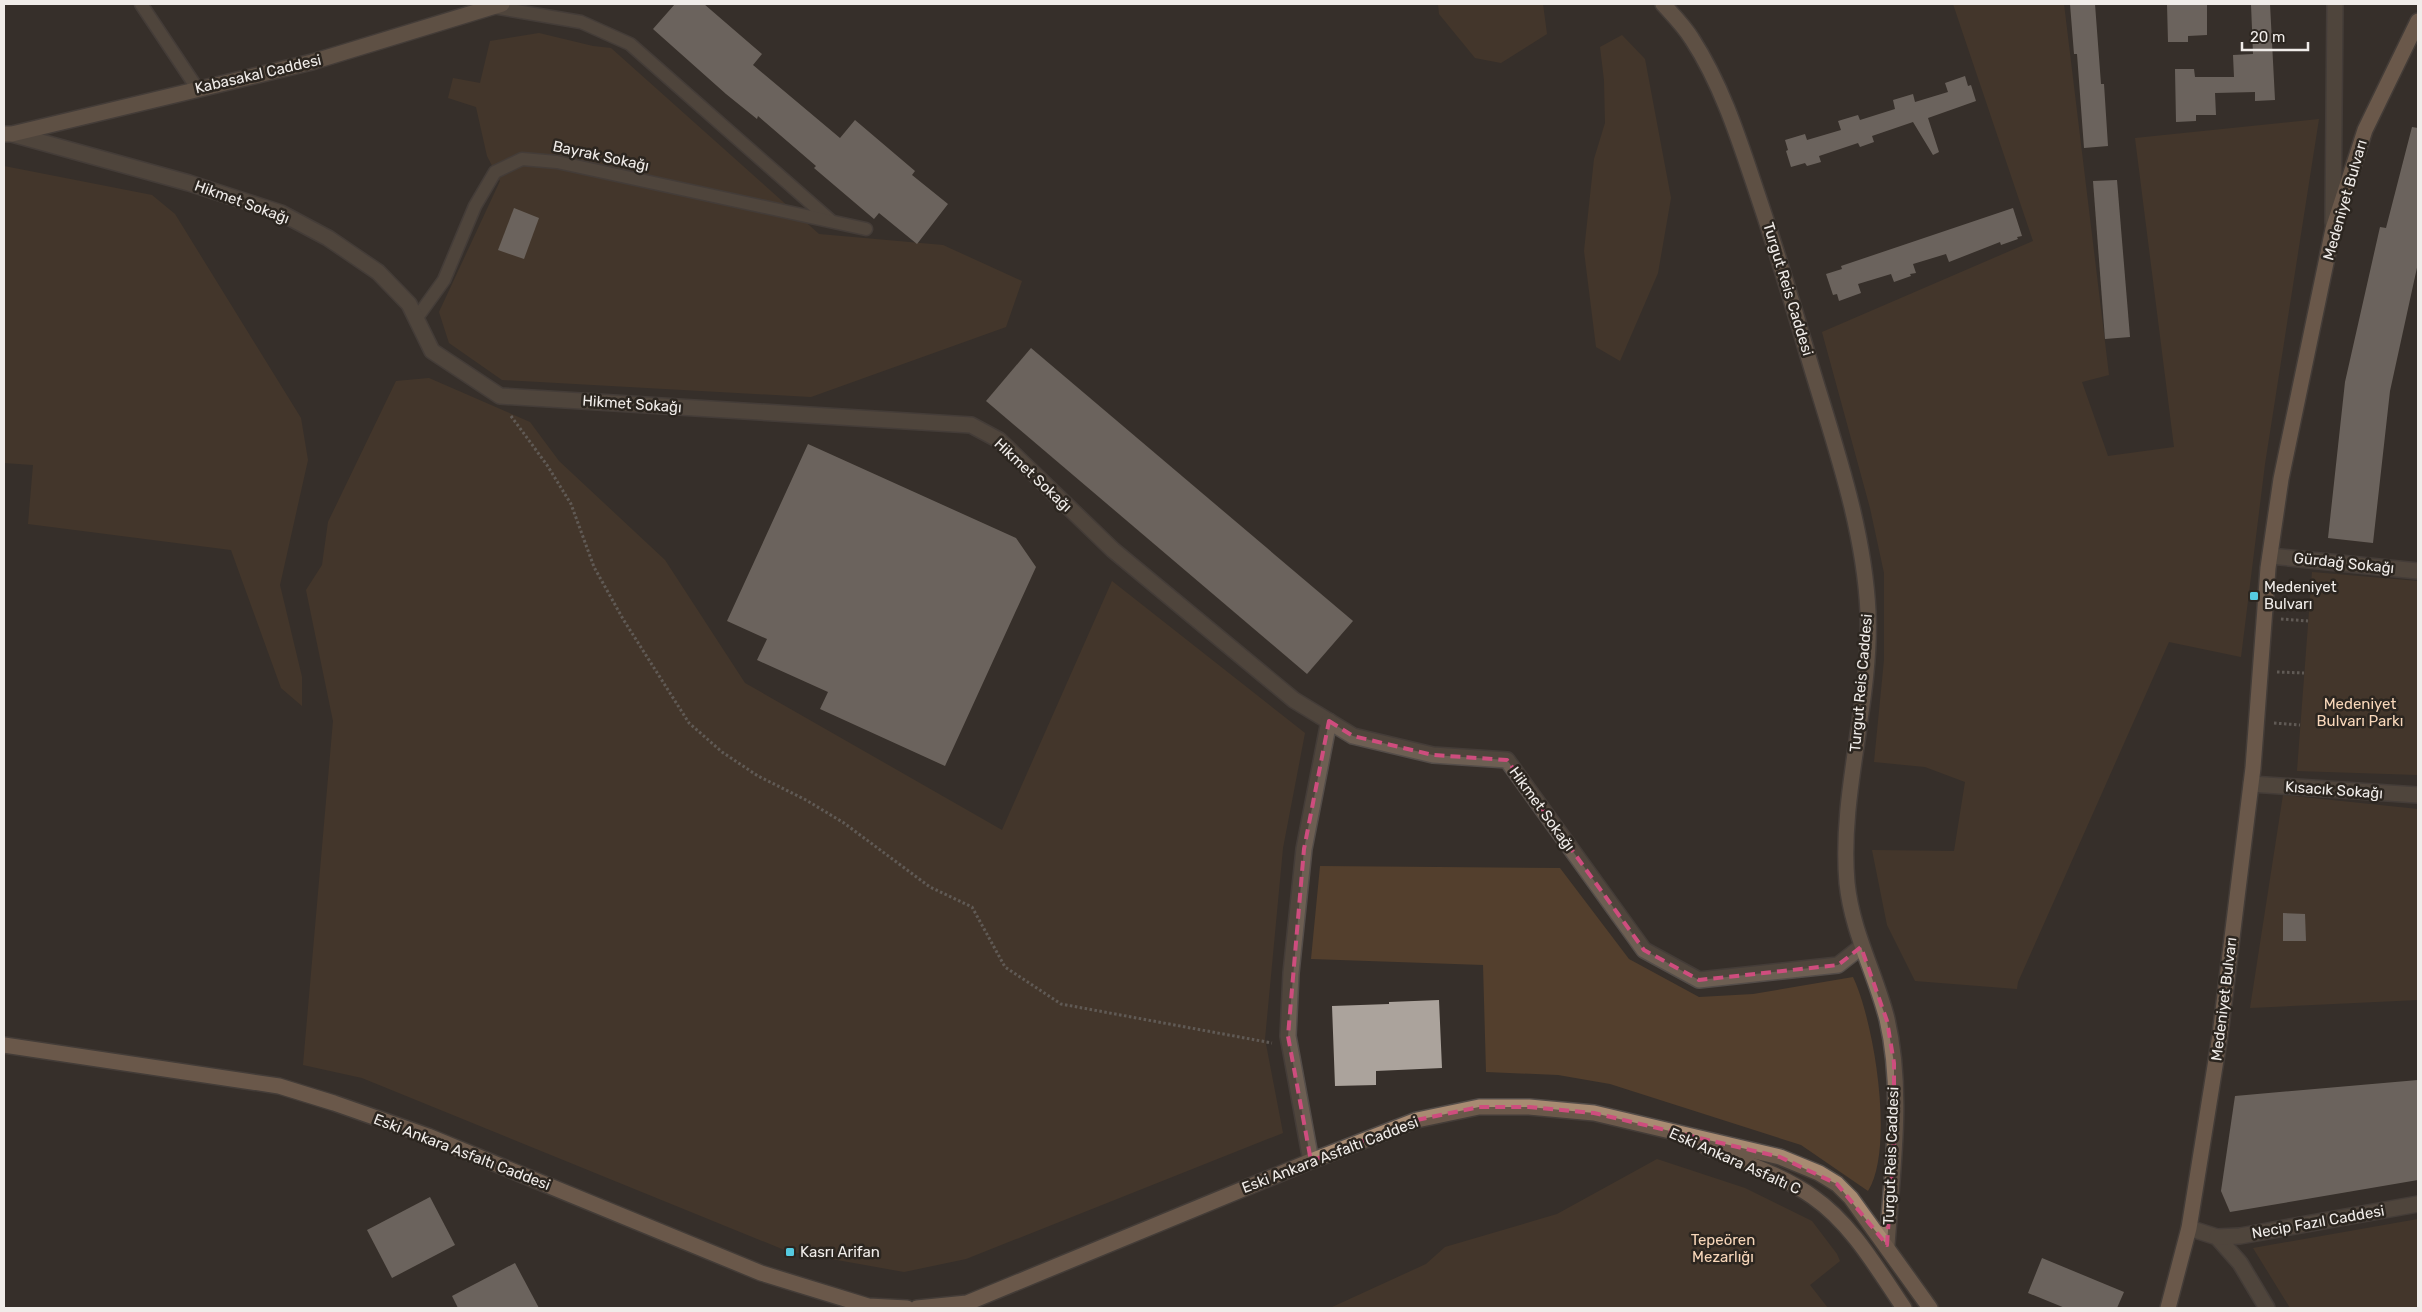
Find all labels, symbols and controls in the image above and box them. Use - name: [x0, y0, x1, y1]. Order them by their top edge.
- scale bar: [2242, 20, 2308, 52]
- text: 20 m: [2250, 28, 2285, 46]
- street label: Kabasakal Caddesi: [193, 51, 323, 97]
- street label: Bayrak Sokağı: [551, 137, 651, 175]
- street label: Medeniyet Bulvarı: [2319, 138, 2371, 262]
- street label: Hikmet Sokağı: [192, 176, 292, 228]
- street label: Turgut Reis Caddesi: [1759, 220, 1817, 358]
- street label: Hikmet Sokağı: [582, 392, 682, 416]
- street label: Hikmet Sokağı: [990, 434, 1076, 516]
- street label: Gürdağ Sokağı: [2293, 549, 2395, 577]
- place label: Medeniyet Bulvarı: [2264, 578, 2337, 613]
- marker: Medeniyet Bulvarı: [2248, 590, 2260, 602]
- street label: Turgut Reis Caddesi: [1846, 613, 1876, 753]
- park label: Medeniyet Bulvarı Parkı: [2317, 695, 2403, 730]
- street label: Hikmet Sokağı: [1505, 763, 1579, 855]
- street label: Kısacık Sokağı: [2284, 778, 2384, 802]
- street label: Medeniyet Bulvarı: [2207, 936, 2241, 1062]
- street label: Turgut Reis Caddesi: [1880, 1086, 1902, 1226]
- street label: Eski Ankara Asfaltı Caddesi: [371, 1110, 553, 1194]
- street label: Eski Ankara Asfaltı Caddesi: [1239, 1113, 1421, 1197]
- street label: Eski Ankara Asfaltı C: [1666, 1124, 1804, 1198]
- street label: Necip Fazıl Caddesi: [2250, 1201, 2386, 1243]
- park label: Tepeören Mezarlığı: [1691, 1231, 1755, 1266]
- place label: Kasrı Arifan: [800, 1243, 880, 1261]
- marker: Kasrı Arifan: [784, 1246, 796, 1258]

